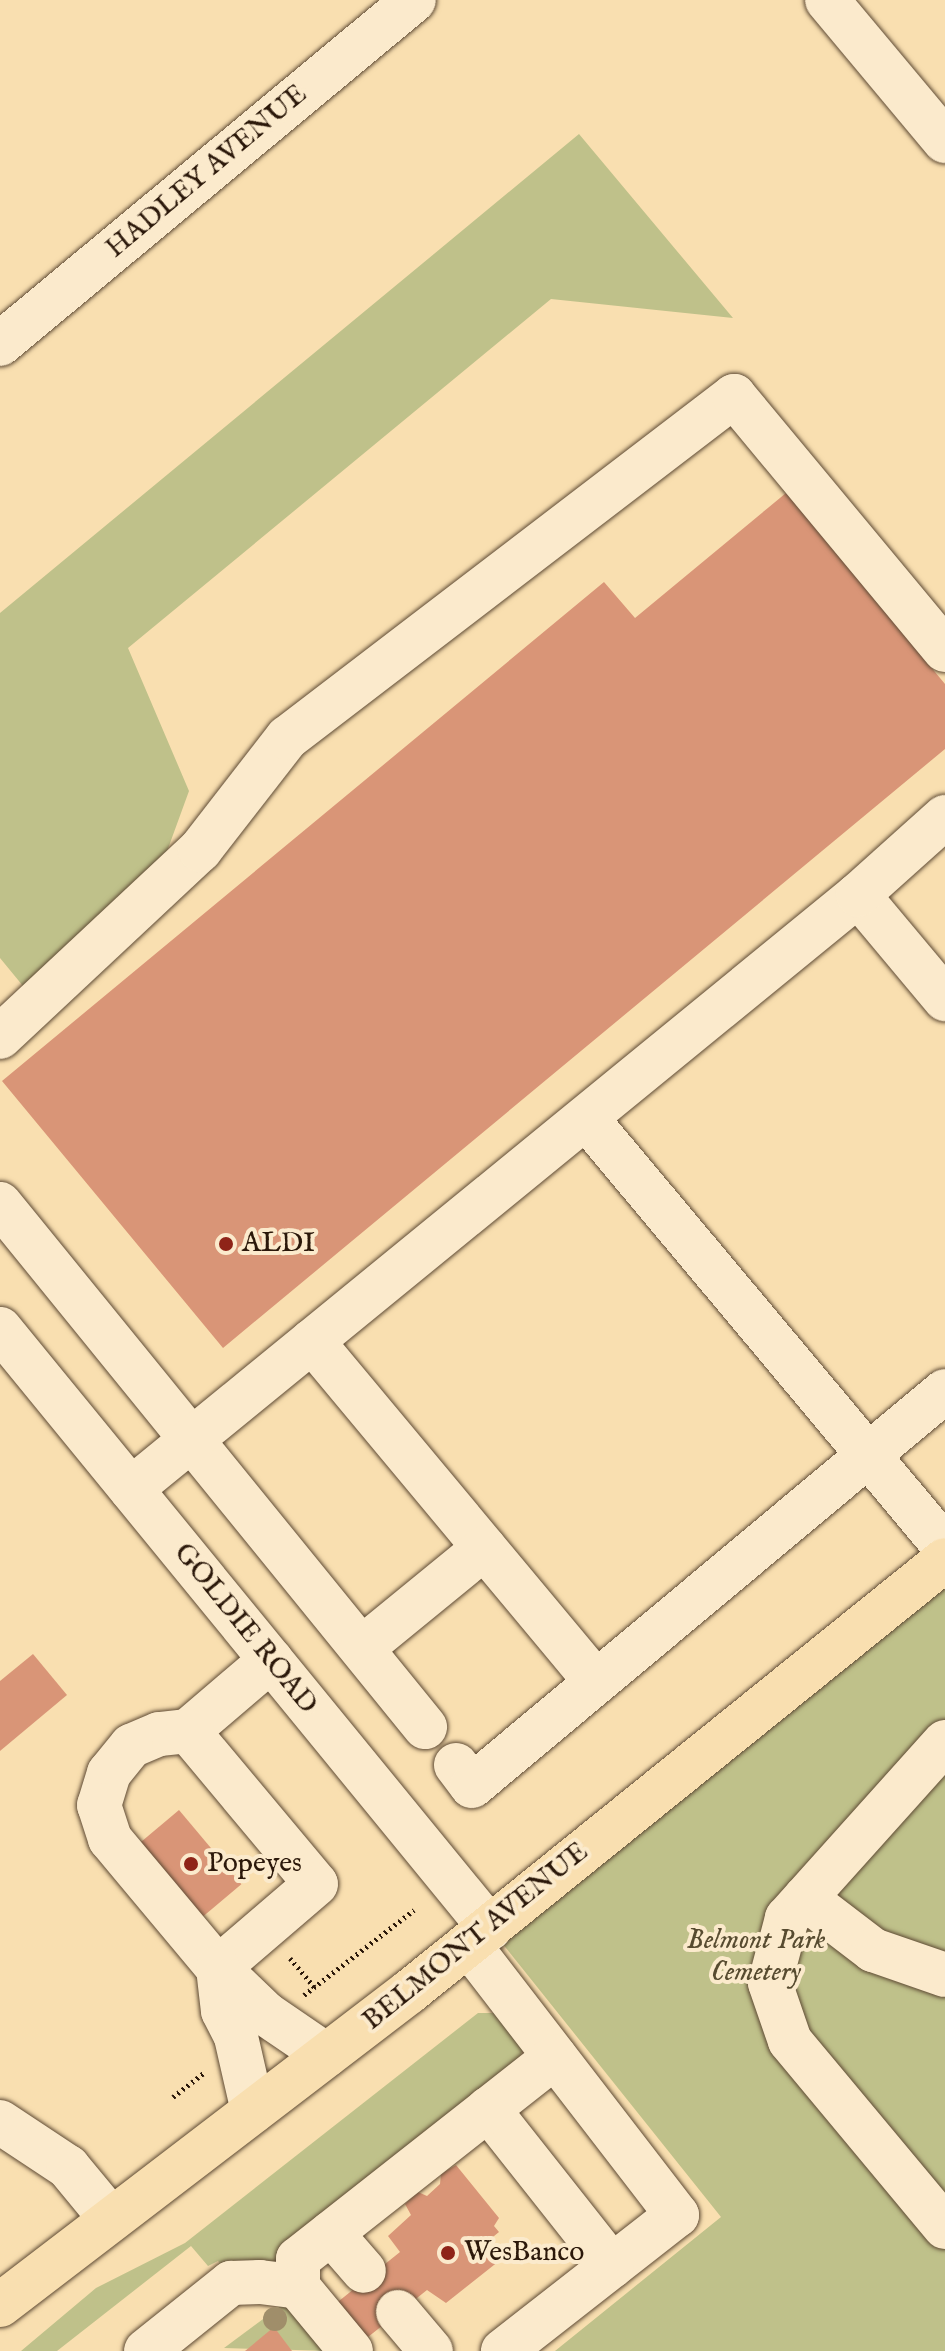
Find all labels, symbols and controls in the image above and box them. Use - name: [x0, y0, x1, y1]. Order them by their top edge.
- street label: HADLEY AVENUE: [100, 78, 314, 266]
- place label: ALDI: [242, 1227, 315, 1261]
- marker: ALDI: [217, 1235, 235, 1253]
- street label: GOLDIE ROAD: [166, 1537, 324, 1721]
- street label: BELMONT AVENUE: [357, 1836, 595, 2038]
- place label: Popeyes: [207, 1847, 302, 1881]
- marker: Popeyes: [182, 1855, 200, 1873]
- park label: Belmont Park Cemetery: [686, 1924, 826, 1990]
- place label: WesBanco: [464, 2236, 584, 2270]
- marker: WesBanco: [439, 2244, 457, 2262]

